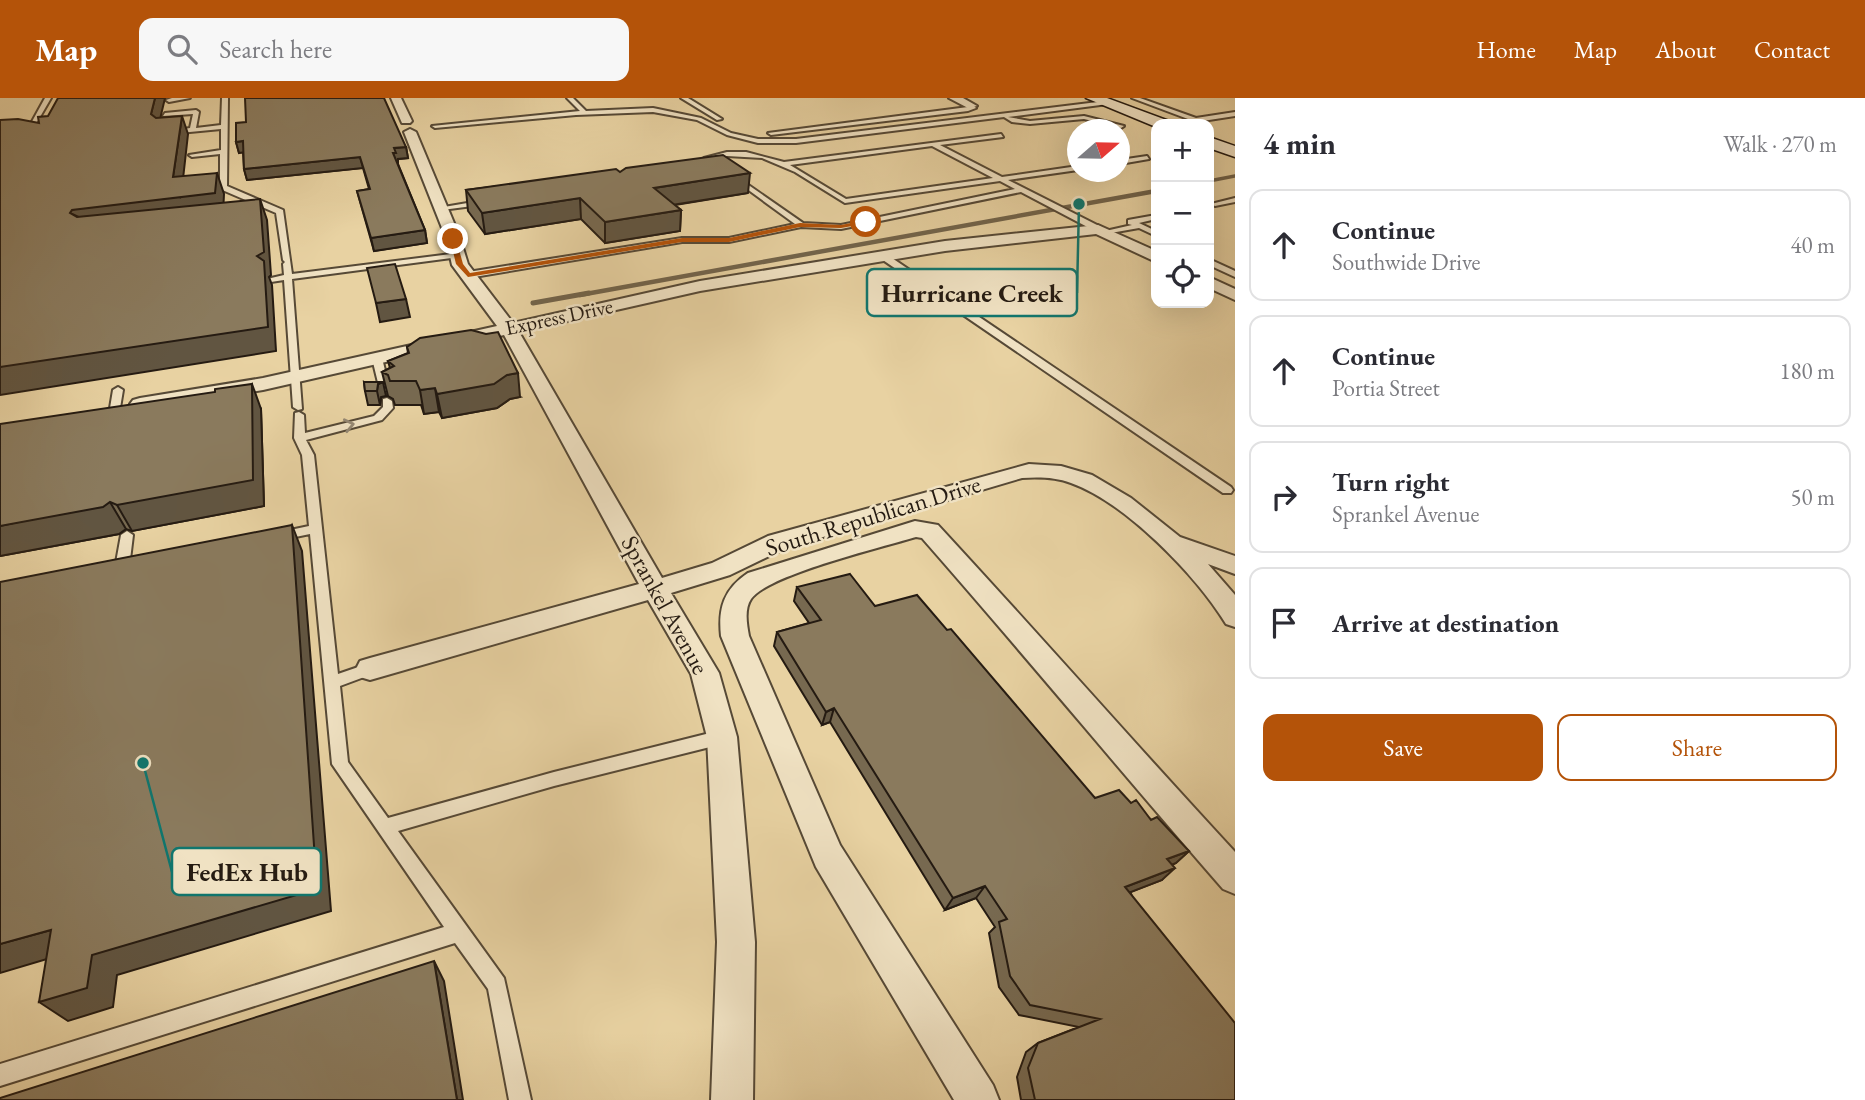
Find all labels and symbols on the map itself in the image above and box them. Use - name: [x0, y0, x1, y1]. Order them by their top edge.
- north arrow: [1067, 119, 1130, 182]
- route start: [850, 206, 881, 237]
- route end: [437, 223, 468, 254]
- callout: Hurricane Creek: [867, 269, 1077, 316]
- text: Hurricane Creek: [881, 276, 1064, 310]
- street label: Express Drive: [502, 292, 615, 341]
- one-way arrow: [343, 419, 355, 433]
- street label: South Republican Drive: [762, 468, 984, 563]
- street label: Sprankel Avenue: [615, 530, 716, 680]
- callout: FedEx Hub: [172, 848, 321, 895]
- text: FedEx Hub: [186, 855, 308, 889]

